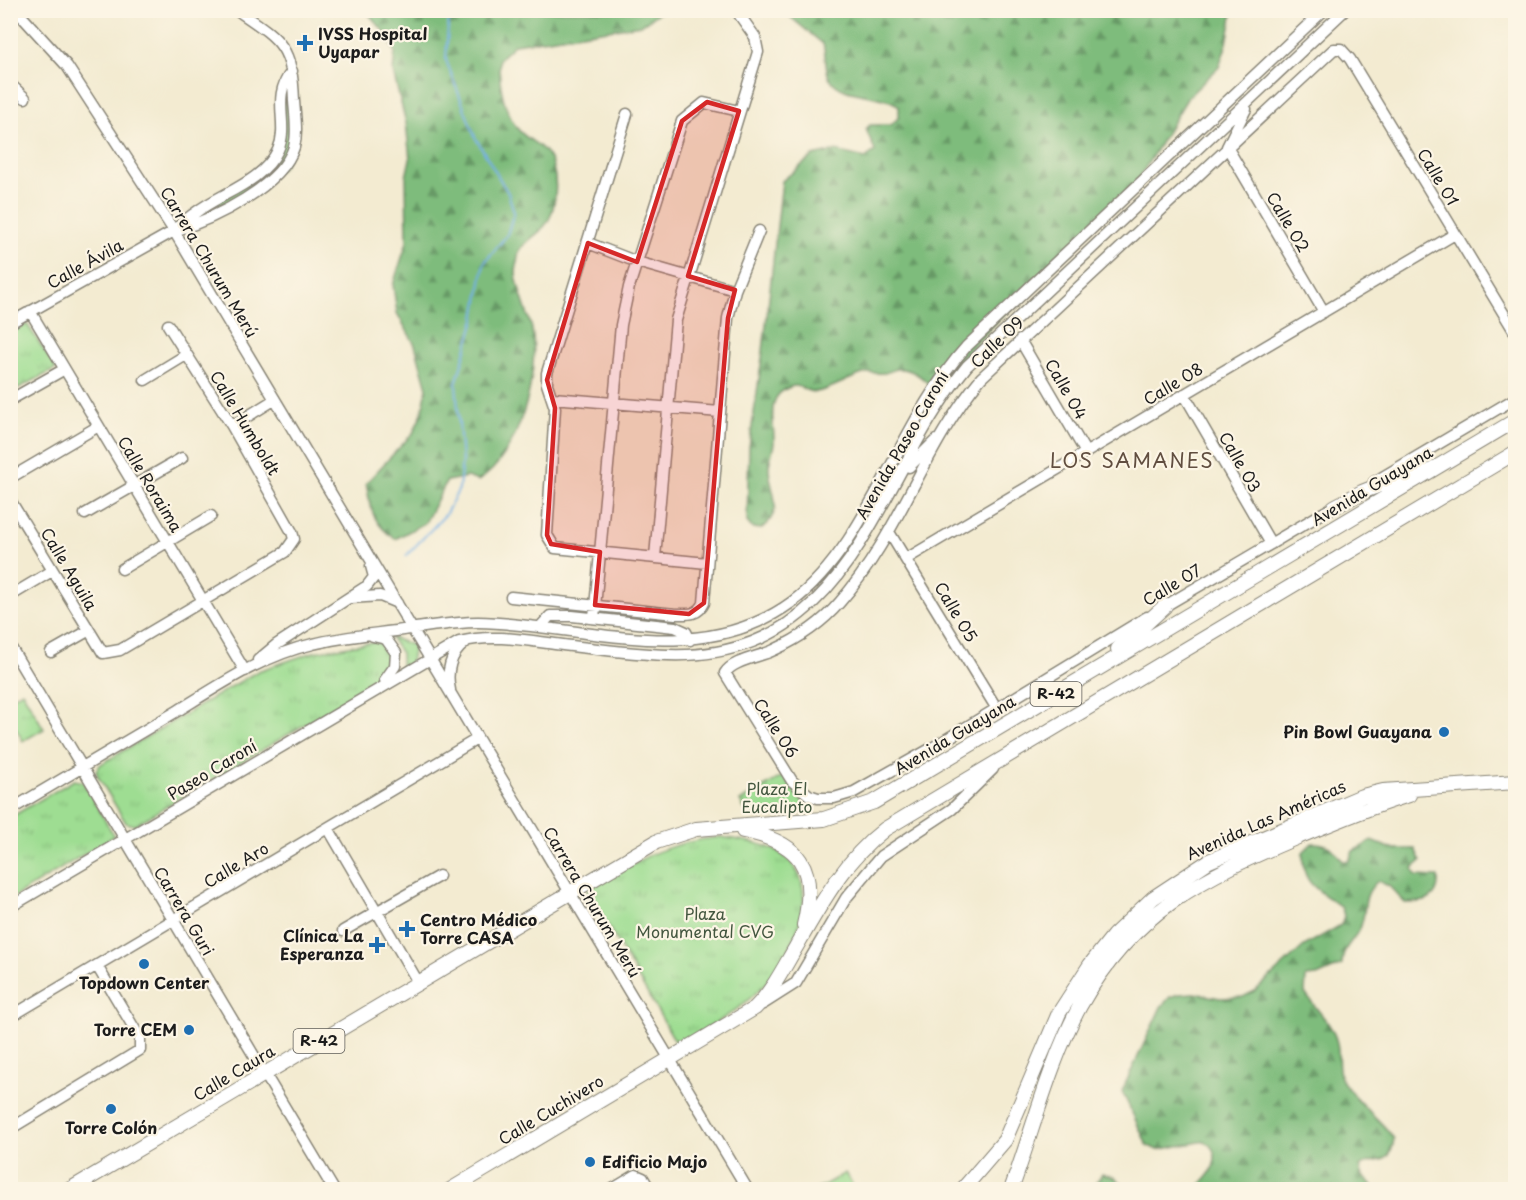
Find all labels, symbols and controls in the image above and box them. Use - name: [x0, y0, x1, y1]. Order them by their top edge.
- place label: IVSS Hospital Uyapar: [318, 21, 428, 63]
- marker: IVSS Hospital Uyapar: [296, 34, 314, 52]
- street label: Calle 01: [1412, 143, 1465, 210]
- street label: Carrera Churum Merú: [155, 181, 265, 342]
- street label: Calle 02: [1261, 187, 1316, 256]
- street label: Calle Ávila: [42, 232, 127, 294]
- street label: Calle 09: [964, 310, 1028, 373]
- street label: Calle 04: [1040, 354, 1094, 423]
- street label: Calle 08: [1138, 356, 1207, 410]
- street label: Avenida Paseo Caroní: [849, 365, 954, 523]
- street label: Calle Humboldt: [205, 366, 287, 480]
- street label: Calle 03: [1214, 427, 1268, 496]
- street label: Calle Roraima: [113, 431, 189, 536]
- street label: Avenida Guayana: [1306, 439, 1437, 531]
- district label: LOS SAMANES: [1050, 445, 1214, 475]
- street label: Calle Aguila: [36, 523, 104, 614]
- street label: Calle 07: [1138, 557, 1205, 611]
- street label: Calle 05: [929, 577, 984, 646]
- road number: R-42: [1030, 682, 1082, 706]
- street label: Avenida Guayana: [889, 688, 1020, 780]
- street label: Calle 06: [749, 693, 805, 762]
- place label: Pin Bowl Guayana: [1283, 719, 1432, 743]
- marker: Pin Bowl Guayana: [1437, 725, 1451, 739]
- street label: Paseo Caroní: [162, 733, 261, 805]
- street label: Avenida Las Américas: [1182, 773, 1349, 865]
- park label: Plaza El Eucalipto: [742, 776, 813, 818]
- street label: Carrera Churum Merú: [538, 821, 648, 982]
- street label: Calle Aro: [198, 835, 273, 893]
- street label: Carrera Guri: [149, 861, 221, 960]
- park label: Plaza Monumental CVG: [636, 901, 774, 943]
- place label: Centro Médico Torre CASA: [420, 907, 537, 949]
- marker: Centro Médico Torre CASA: [398, 920, 416, 938]
- place label: Clínica La Esperanza: [280, 923, 364, 965]
- marker: Clínica La Esperanza: [368, 936, 386, 954]
- marker: Topdown Center: [137, 957, 151, 971]
- place label: Topdown Center: [79, 970, 210, 994]
- place label: Torre CEM: [94, 1017, 177, 1041]
- marker: Torre CEM: [182, 1023, 196, 1037]
- road number: R-42: [294, 1029, 344, 1053]
- street label: Calle Caura: [188, 1038, 279, 1106]
- street label: Calle Cuchivero: [493, 1068, 608, 1150]
- marker: Torre Colón: [104, 1102, 118, 1116]
- place label: Torre Colón: [65, 1115, 157, 1139]
- place label: Edificio Majo: [602, 1149, 707, 1173]
- marker: Edificio Majo: [583, 1155, 597, 1169]

